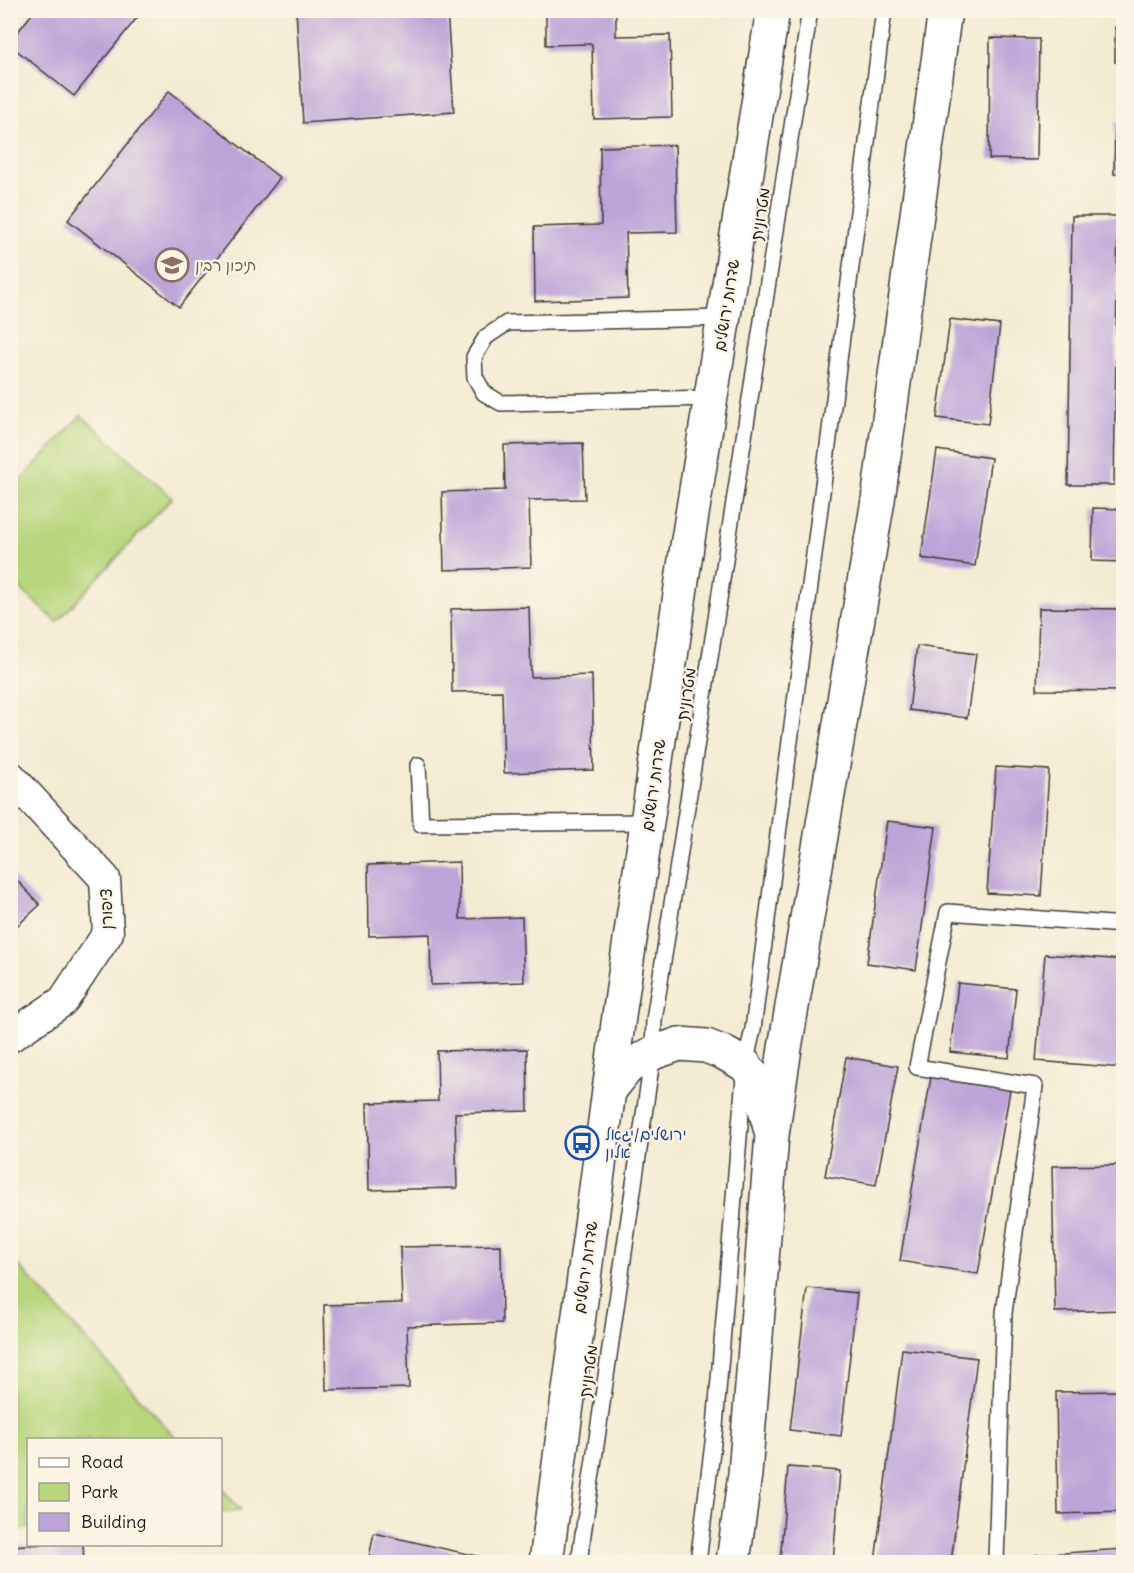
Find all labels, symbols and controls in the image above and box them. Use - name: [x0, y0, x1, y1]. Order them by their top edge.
- street label: מטרונית: [746, 186, 774, 242]
- school or university icon: תיכון רבין: [154, 247, 190, 283]
- place label: תיכון רבין: [195, 255, 256, 275]
- street label: שדרות ירושלים: [709, 257, 743, 353]
- street label: מטרונית: [672, 666, 700, 722]
- street label: שדרות ירושלים: [637, 737, 669, 833]
- street label: ציפורן: [96, 888, 117, 930]
- place label: ירושלים/יגאל אלון: [605, 1124, 687, 1162]
- bus stop icon: ירושלים/יגאל אלון: [564, 1125, 600, 1161]
- street label: שדרות ירושלים: [569, 1219, 601, 1315]
- street label: מטרונית: [574, 1343, 602, 1399]
- legend: [27, 1438, 222, 1546]
- text: Road: [81, 1450, 124, 1473]
- text: Park: [81, 1480, 118, 1503]
- text: Building: [81, 1510, 146, 1533]

